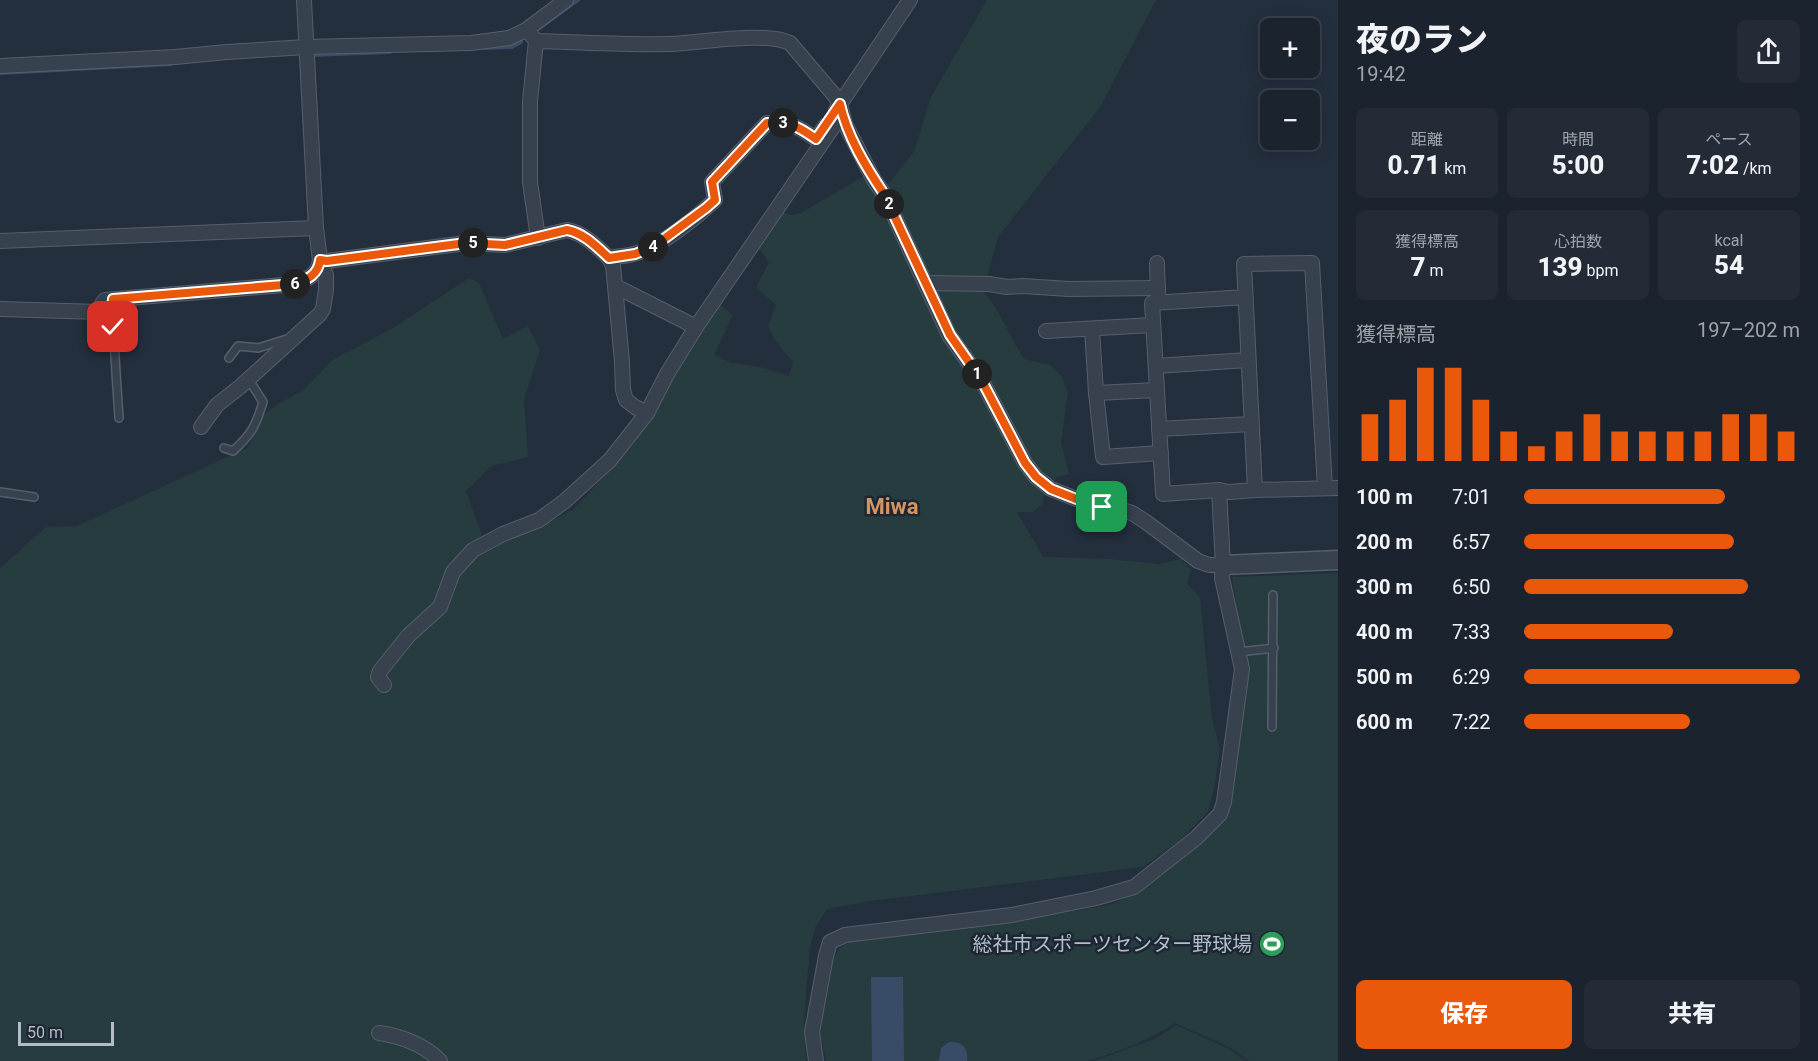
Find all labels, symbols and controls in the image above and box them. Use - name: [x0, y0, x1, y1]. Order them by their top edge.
- map controls: [1260, 18, 1320, 150]
- button: +: [1260, 18, 1320, 78]
- text: 夜のラン: [1356, 20, 1488, 59]
- button: share: [1737, 20, 1800, 83]
- text: 19:42: [1356, 62, 1406, 86]
- button: −: [1260, 90, 1320, 150]
- pin: 3: [768, 108, 798, 138]
- text: 3: [778, 113, 788, 132]
- text: 距離: [1411, 130, 1443, 149]
- text: 時間: [1562, 130, 1594, 149]
- text: ペース: [1705, 130, 1753, 149]
- text: 0.71: [1388, 150, 1440, 180]
- text: 5:00: [1552, 150, 1604, 180]
- text: 7:02: [1686, 150, 1739, 180]
- text: km: [1440, 159, 1466, 178]
- text: /km: [1739, 159, 1772, 178]
- pin: 2: [874, 189, 904, 219]
- text: 2: [884, 194, 894, 213]
- pin: 5: [458, 228, 488, 258]
- text: kcal: [1715, 231, 1743, 250]
- pin: 4: [638, 232, 668, 262]
- text: 獲得標高: [1395, 232, 1459, 251]
- text: 心拍数: [1554, 232, 1602, 251]
- text: 5: [468, 233, 478, 252]
- text: 4: [648, 237, 658, 256]
- text: 54: [1714, 250, 1744, 280]
- text: 7: [1411, 252, 1426, 282]
- text: 139: [1538, 252, 1583, 282]
- text: m: [1426, 261, 1444, 280]
- text: bpm: [1583, 261, 1618, 280]
- pin: 6: [280, 269, 310, 299]
- text: 6: [290, 274, 300, 293]
- pin: [87, 301, 138, 352]
- icon: check: [96, 310, 129, 343]
- text: 197–202 m: [1697, 318, 1800, 342]
- text: 獲得標高: [1356, 322, 1436, 346]
- pin: 1: [962, 359, 992, 389]
- text: 1: [972, 364, 982, 383]
- pin: [1076, 481, 1127, 532]
- text: 100 m: [1356, 485, 1413, 509]
- text: 7:01: [1452, 485, 1491, 509]
- icon: arrive: [1085, 490, 1118, 523]
- district label: Miwa: [865, 494, 919, 519]
- text: 200 m: [1356, 530, 1413, 554]
- text: 6:57: [1452, 530, 1491, 554]
- text: 300 m: [1356, 575, 1413, 599]
- text: 6:50: [1452, 575, 1491, 599]
- text: 400 m: [1356, 620, 1413, 644]
- text: 7:33: [1452, 620, 1491, 644]
- text: 500 m: [1356, 665, 1413, 689]
- text: 6:29: [1452, 665, 1491, 689]
- text: 600 m: [1356, 710, 1413, 734]
- text: 7:22: [1452, 710, 1491, 734]
- sports icon: 総社市スポーツセンター野球場: [1257, 929, 1287, 959]
- place label: 総社市スポーツセンター野球場: [972, 932, 1252, 956]
- button: 保存: [1356, 980, 1572, 1049]
- button: 共有: [1584, 980, 1800, 1049]
- scale bar: [18, 1019, 114, 1046]
- text: 50 m: [27, 1023, 63, 1042]

